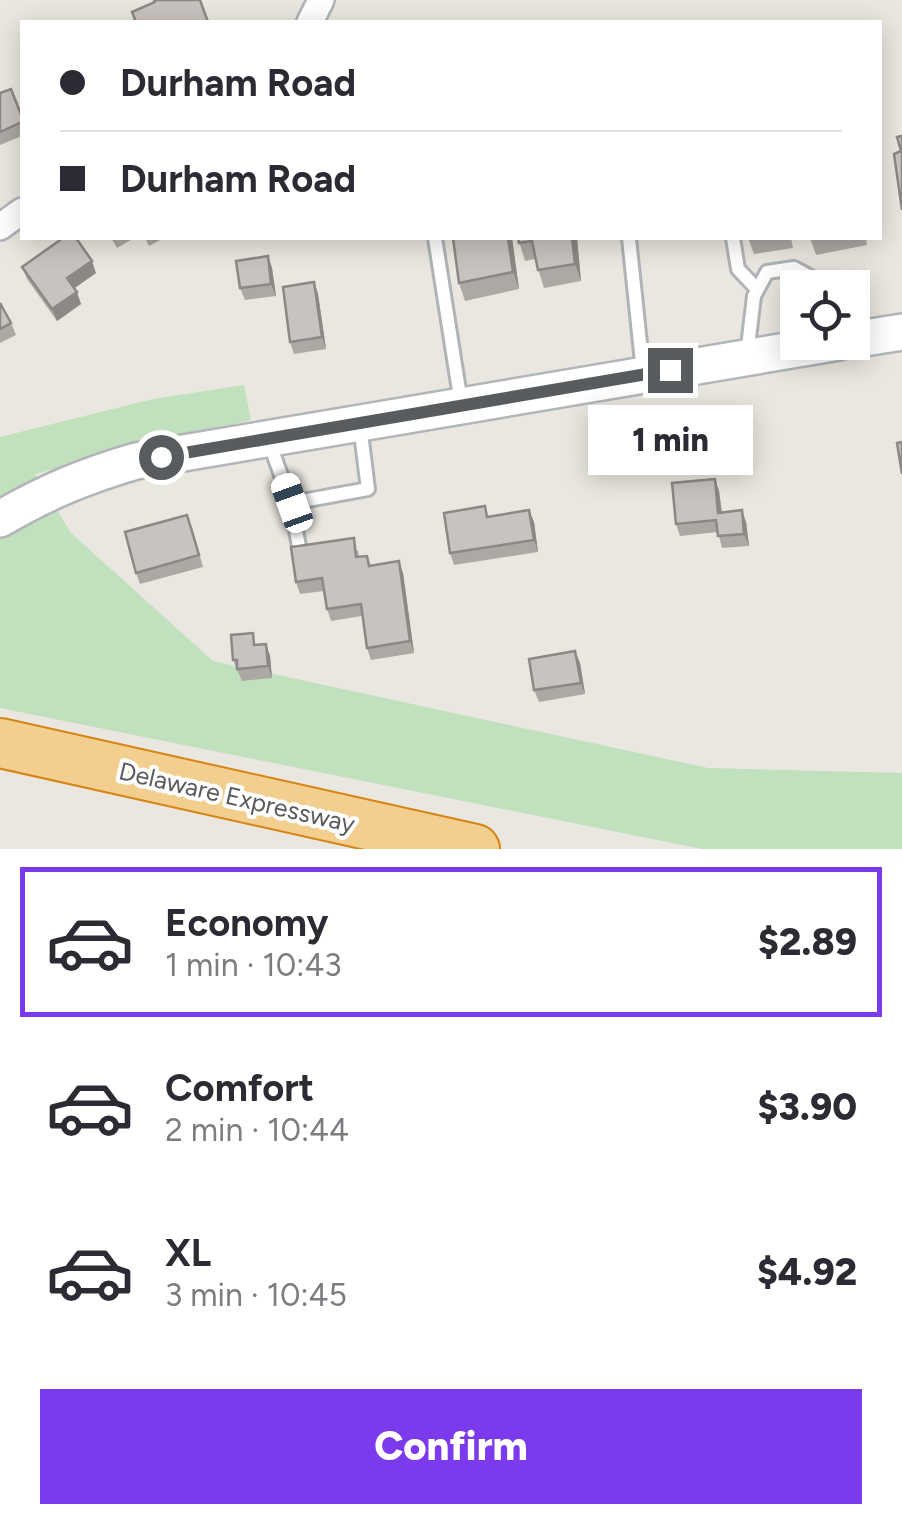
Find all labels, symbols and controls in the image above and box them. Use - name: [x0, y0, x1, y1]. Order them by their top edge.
- text: Durham Road: [120, 60, 356, 106]
- text: Durham Road: [120, 156, 356, 202]
- map controls: [780, 270, 870, 360]
- button: locate: [780, 270, 870, 360]
- route end: [648, 348, 693, 393]
- callout: 1 min: [588, 405, 752, 475]
- text: 1 min: [632, 421, 709, 459]
- route start: [139, 435, 184, 480]
- car: [268, 470, 316, 536]
- street label: Delaware Expressway: [116, 755, 358, 839]
- icon: car: [45, 897, 135, 987]
- text: Economy: [165, 900, 328, 946]
- text: $2.89: [758, 919, 857, 965]
- text: 1 min · 10:43: [165, 946, 342, 984]
- icon: car: [45, 1062, 135, 1152]
- text: Comfort: [165, 1065, 314, 1111]
- text: $3.90: [758, 1084, 857, 1130]
- text: 2 min · 10:44: [165, 1111, 349, 1149]
- icon: car: [45, 1227, 135, 1317]
- text: XL: [165, 1230, 211, 1276]
- text: $4.92: [757, 1249, 857, 1295]
- text: 3 min · 10:45: [165, 1276, 347, 1314]
- button: Confirm: [40, 1389, 862, 1504]

